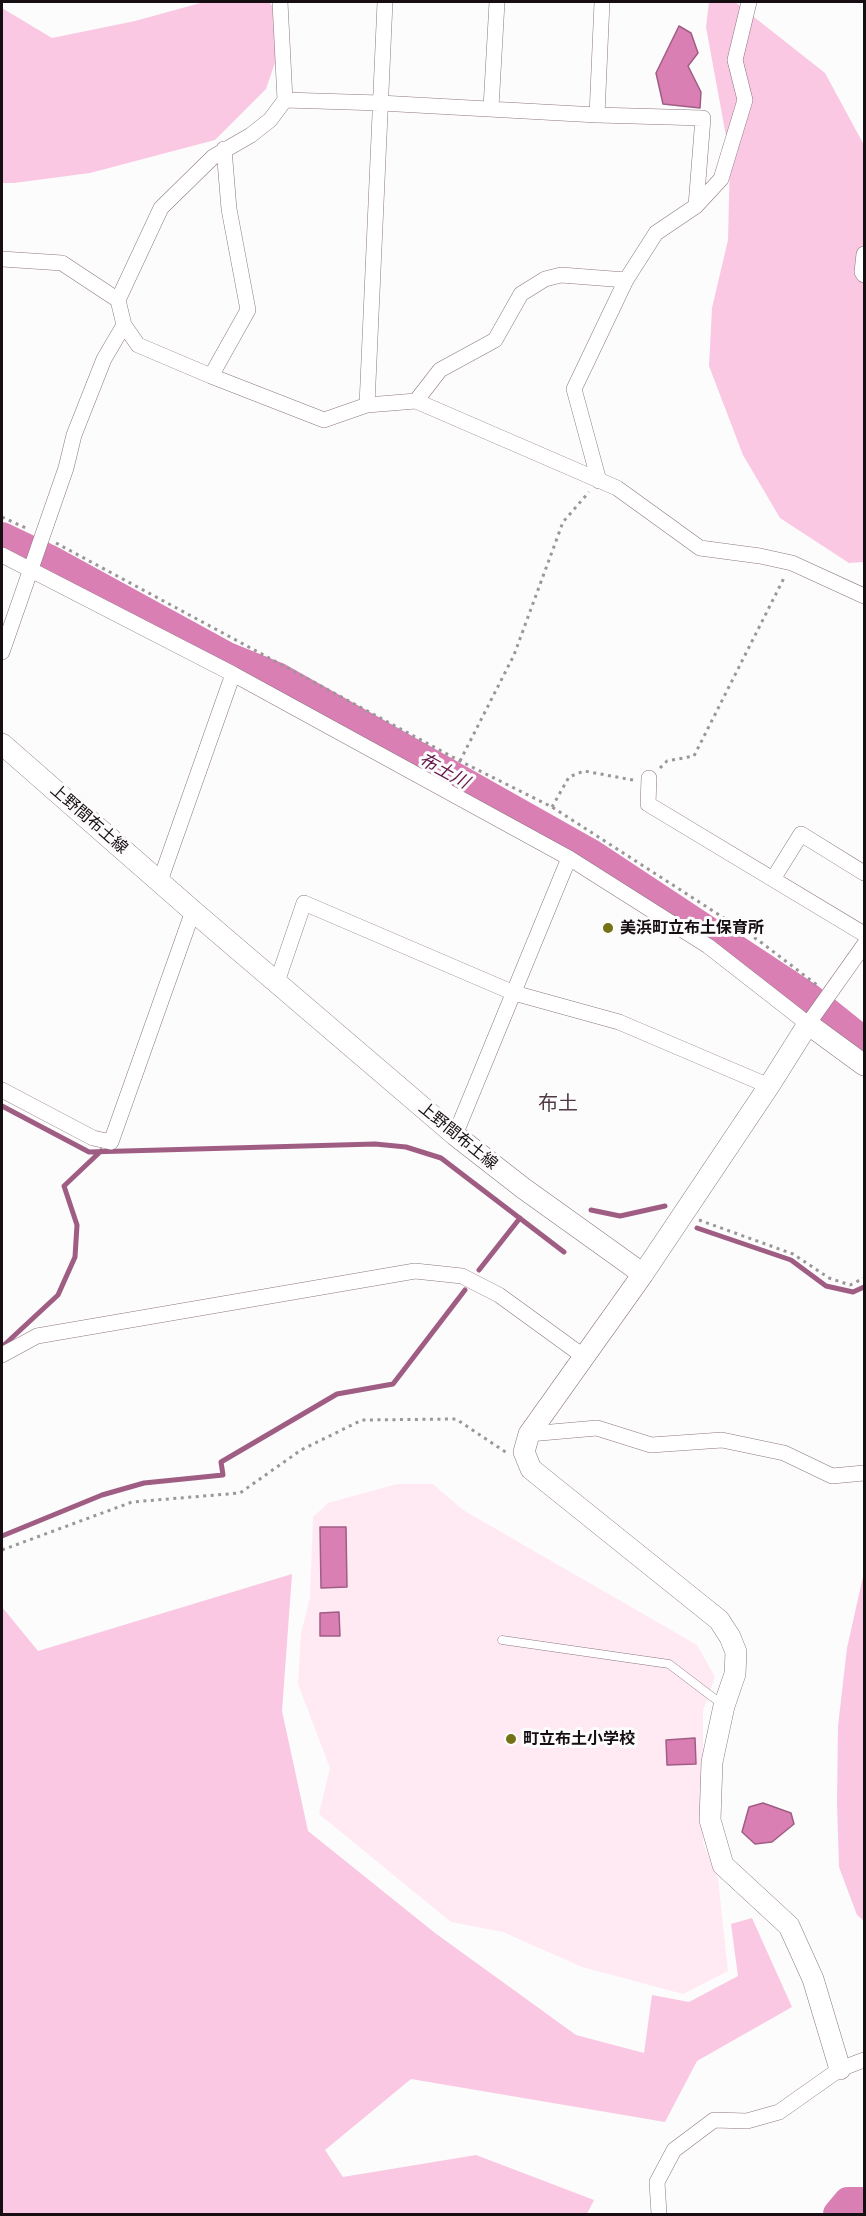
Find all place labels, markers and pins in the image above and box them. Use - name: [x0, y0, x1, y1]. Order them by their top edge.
- place label: 美浜町立布土保育所: [620, 918, 764, 938]
- marker: 美浜町立布土保育所: [601, 921, 615, 935]
- place label: 町立布土小学校: [523, 1729, 635, 1749]
- marker: 町立布土小学校: [504, 1732, 518, 1746]

